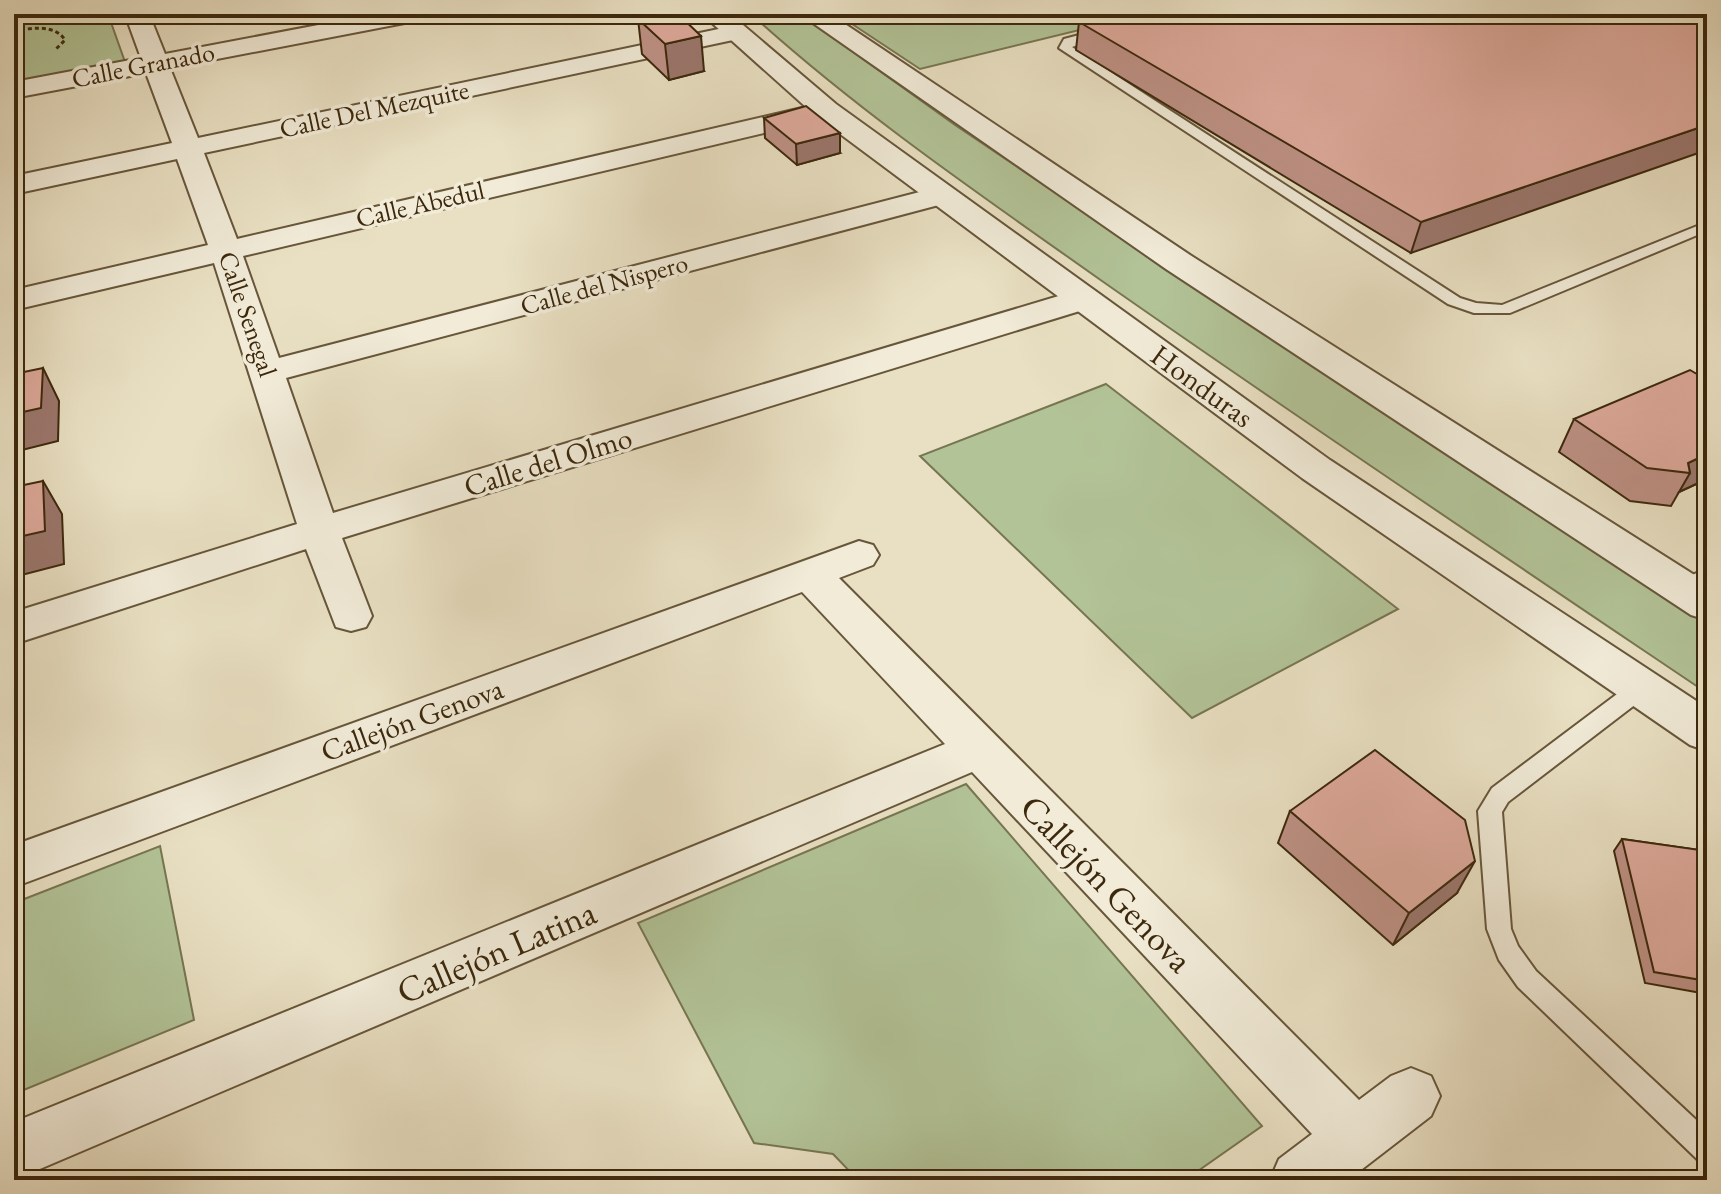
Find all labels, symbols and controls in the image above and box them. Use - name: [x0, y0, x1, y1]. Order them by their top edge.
- street label: Calle Granado: [69, 34, 217, 96]
- street label: Calle Del Mezquite: [276, 72, 472, 146]
- street label: Calle Abedul: [352, 173, 488, 235]
- street label: Calle del Nispero: [517, 245, 691, 323]
- street label: Calle Senegal: [211, 247, 285, 381]
- street label: Honduras: [1143, 335, 1261, 436]
- street label: Calle del Olmo: [459, 417, 637, 506]
- street label: Callejón Genova: [315, 668, 508, 771]
- street label: Callejón Genova: [1010, 784, 1204, 983]
- street label: Callejón Latina: [389, 888, 604, 1015]

